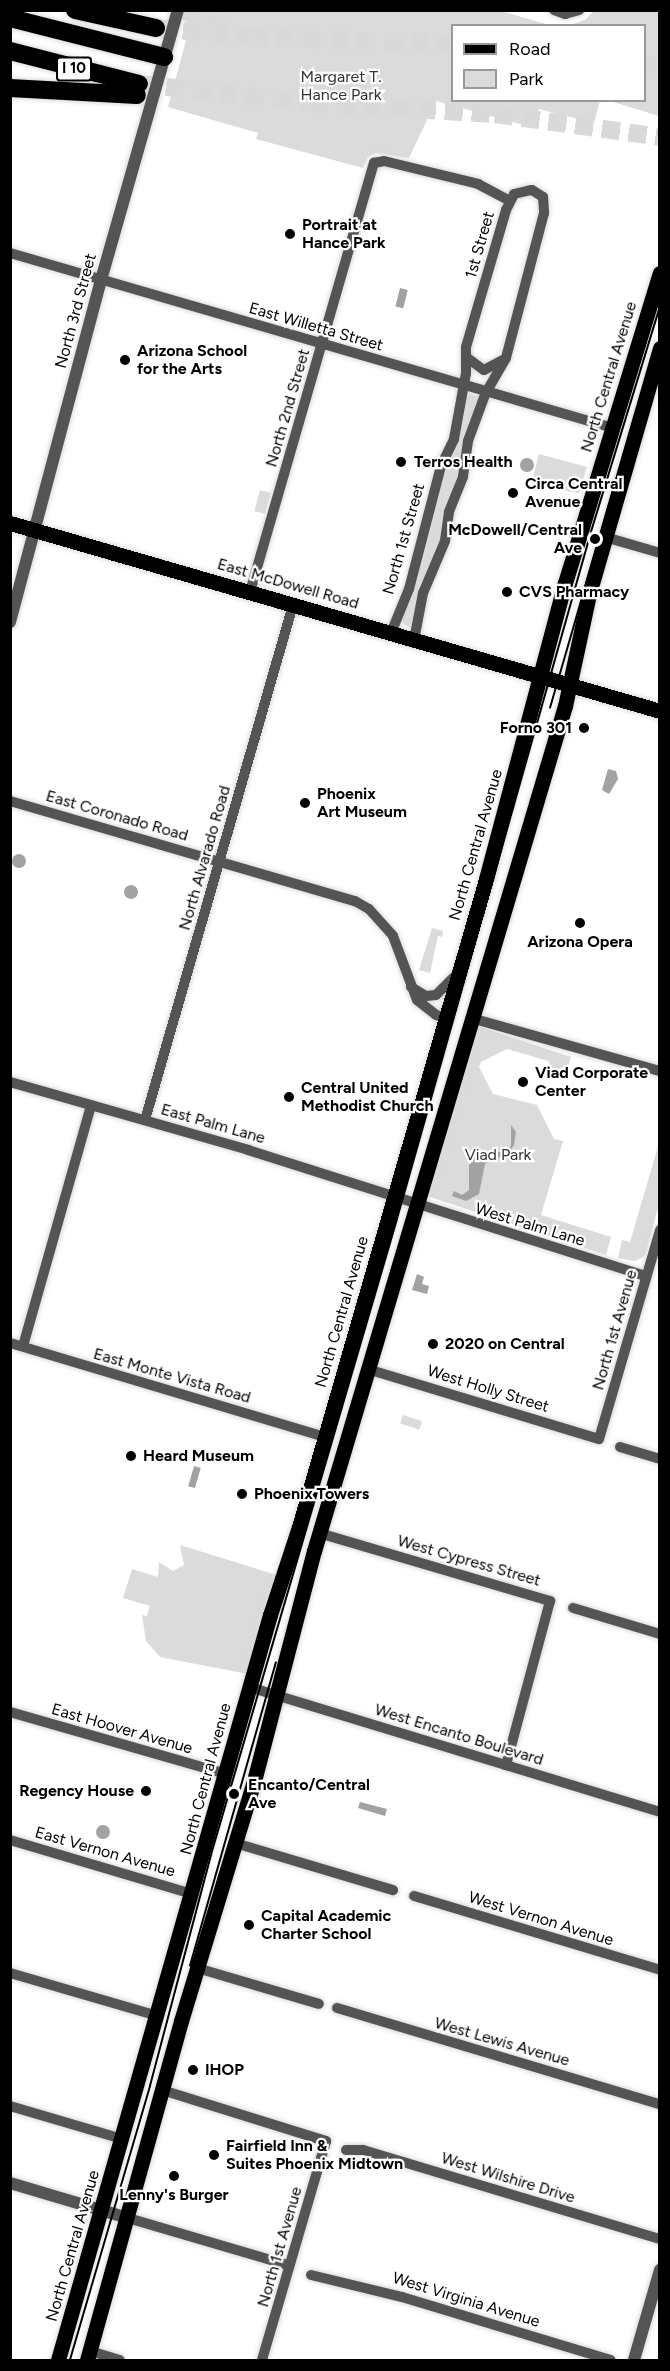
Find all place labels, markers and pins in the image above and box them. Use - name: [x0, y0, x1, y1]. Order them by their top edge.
- place label: Portrait at Hance Park: [302, 215, 386, 253]
- marker: Portrait at Hance Park: [283, 227, 297, 241]
- place label: Arizona School for the Arts: [137, 341, 247, 379]
- marker: Arizona School for the Arts: [118, 353, 132, 367]
- place label: Terros Health: [414, 452, 513, 472]
- marker: Terros Health: [392, 453, 410, 471]
- place label: Circa Central Avenue: [525, 474, 622, 512]
- marker: Circa Central Avenue: [506, 486, 520, 500]
- place label: McDowell/Central Ave: [448, 520, 582, 558]
- marker: McDowell/Central Ave: [586, 530, 604, 548]
- place label: CVS Pharmacy: [519, 582, 629, 602]
- marker: CVS Pharmacy: [500, 585, 514, 599]
- place label: Forno 301: [500, 718, 572, 738]
- marker: Forno 301: [577, 721, 591, 735]
- place label: Phoenix Art Museum: [317, 784, 407, 822]
- marker: Phoenix Art Museum: [298, 796, 312, 810]
- marker: Arizona Opera: [573, 916, 587, 930]
- place label: Arizona Opera: [527, 932, 633, 952]
- place label: Viad Corporate Center: [535, 1063, 648, 1101]
- marker: Viad Corporate Center: [516, 1075, 530, 1089]
- place label: Central United Methodist Church: [301, 1078, 434, 1116]
- marker: Central United Methodist Church: [282, 1090, 296, 1104]
- place label: 2020 on Central: [445, 1334, 565, 1354]
- marker: 2020 on Central: [426, 1337, 440, 1351]
- place label: Heard Museum: [143, 1446, 254, 1466]
- marker: Heard Museum: [124, 1449, 138, 1463]
- place label: Phoenix Towers: [254, 1484, 369, 1504]
- marker: Phoenix Towers: [235, 1487, 249, 1501]
- place label: Encanto/Central Ave: [248, 1775, 370, 1813]
- place label: Regency House: [19, 1781, 134, 1801]
- marker: Regency House: [139, 1784, 153, 1798]
- marker: Encanto/Central Ave: [225, 1785, 243, 1803]
- place label: Capital Academic Charter School: [261, 1906, 391, 1944]
- marker: Capital Academic Charter School: [242, 1918, 256, 1932]
- place label: IHOP: [205, 2060, 244, 2080]
- marker: IHOP: [186, 2063, 200, 2077]
- place label: Fairfield Inn & Suites Phoenix Midtown: [226, 2136, 403, 2174]
- marker: Fairfield Inn & Suites Phoenix Midtown: [207, 2148, 221, 2162]
- marker: Lenny's Burger: [167, 2169, 181, 2183]
- place label: Lenny's Burger: [119, 2185, 229, 2205]

